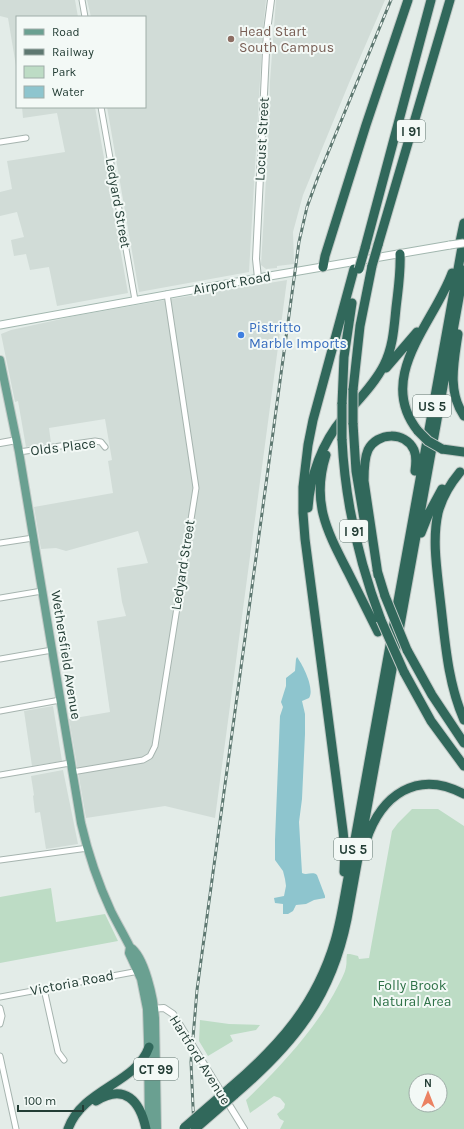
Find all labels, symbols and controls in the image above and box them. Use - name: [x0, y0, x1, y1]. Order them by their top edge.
- legend: [16, 16, 146, 108]
- place label: Head Start South Campus: [239, 23, 334, 56]
- text: Road: [52, 25, 80, 39]
- marker: Head Start South Campus: [226, 34, 236, 44]
- text: Railway: [52, 45, 94, 59]
- text: Park: [52, 65, 77, 79]
- text: Water: [52, 85, 85, 99]
- street label: Locust Street: [251, 96, 273, 182]
- road number: I 91: [397, 120, 425, 142]
- street label: Ledyard Street: [102, 157, 134, 249]
- street label: Airport Road: [192, 268, 272, 298]
- place label: Pistritto Marble Imports: [249, 319, 347, 352]
- marker: Pistritto Marble Imports: [236, 330, 246, 340]
- road number: US 5: [413, 395, 451, 417]
- street label: Olds Place: [29, 435, 97, 459]
- street label: Ledyard Street: [167, 519, 199, 611]
- road number: I 91: [340, 520, 368, 542]
- street label: Wethersfield Avenue: [47, 589, 85, 721]
- road number: US 5: [334, 838, 372, 860]
- street label: Victoria Road: [29, 967, 115, 999]
- park label: Folly Brook Natural Area: [372, 977, 452, 1010]
- street label: Hartford Avenue: [166, 1012, 234, 1108]
- road number: CT 99: [134, 1058, 178, 1080]
- north arrow: [408, 1073, 448, 1113]
- text: N: [424, 1077, 432, 1090]
- scale bar: [18, 1087, 83, 1113]
- text: 100 m: [24, 1094, 56, 1108]

